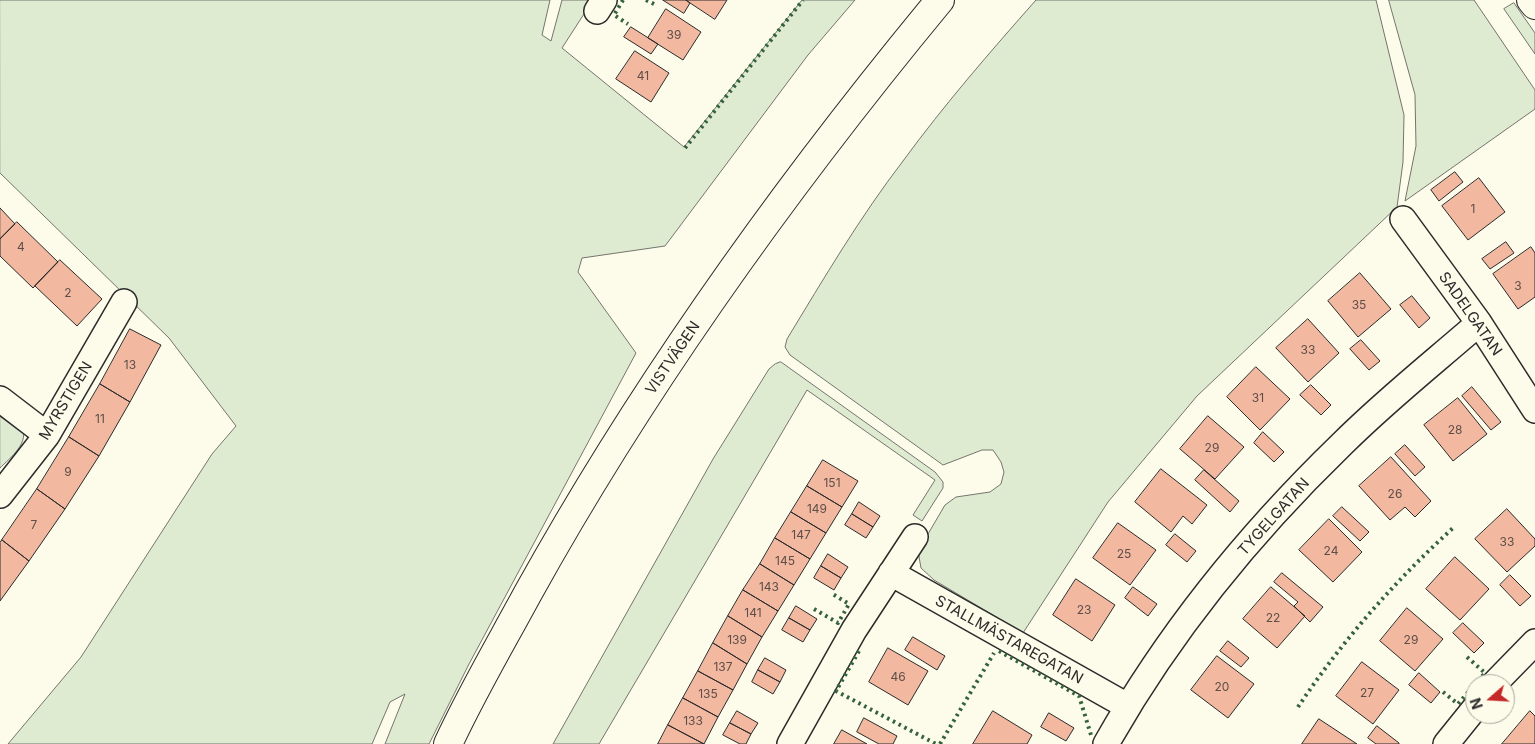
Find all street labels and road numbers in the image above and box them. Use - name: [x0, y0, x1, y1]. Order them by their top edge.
- street label: SADELGATAN: [1435, 269, 1505, 359]
- street label: VISTVÄGEN: [642, 318, 704, 398]
- street label: MYRSTIGEN: [36, 359, 96, 443]
- street label: TYGELGATAN: [1235, 475, 1313, 559]
- street label: STALLMÄSTAREGATAN: [932, 592, 1086, 688]

